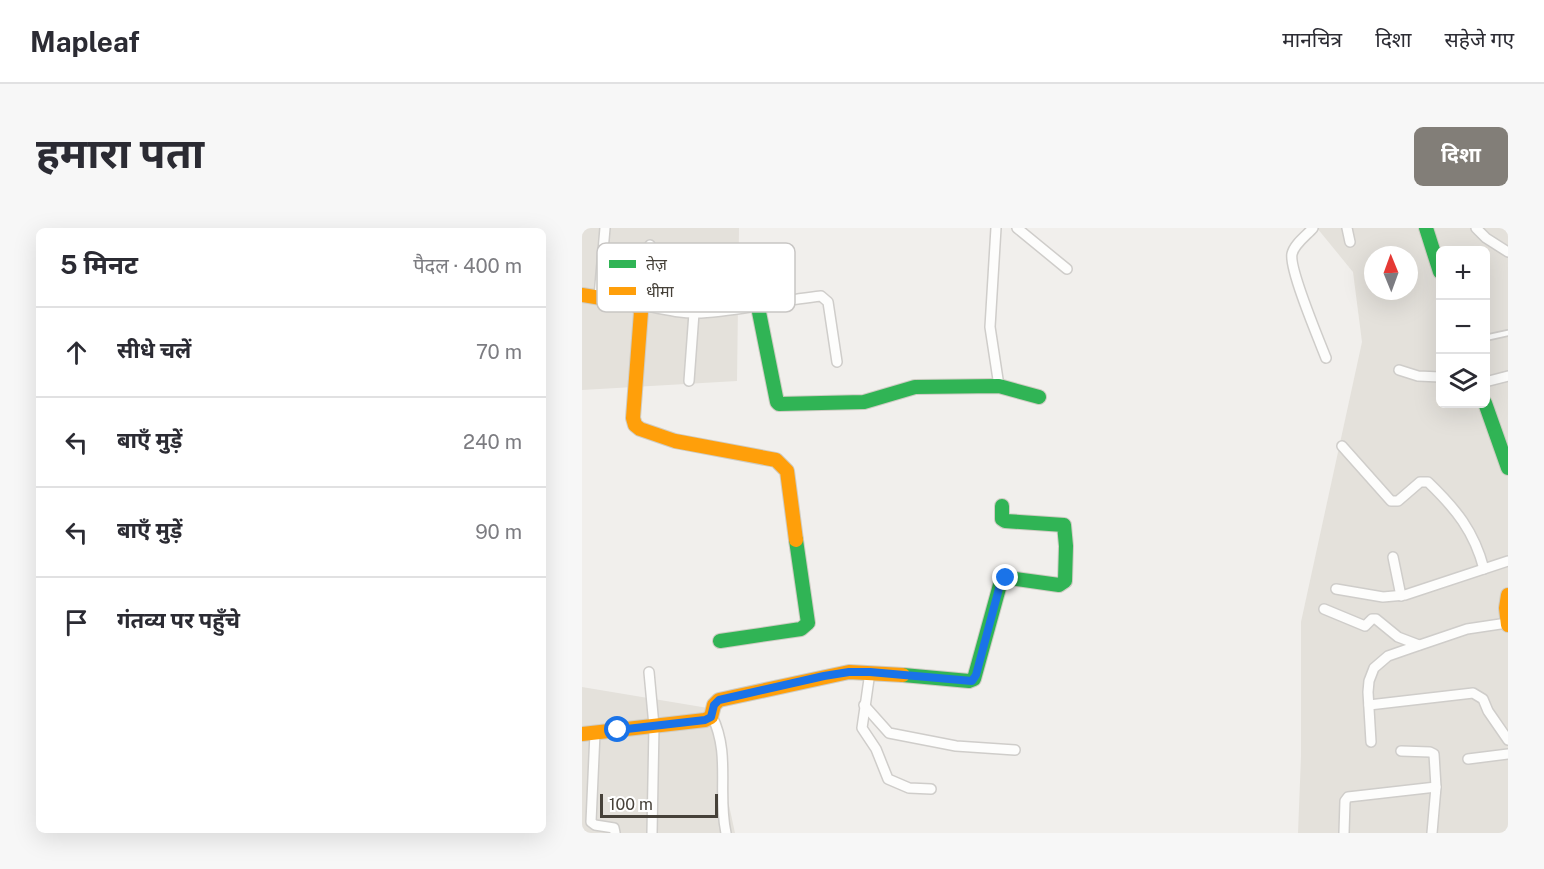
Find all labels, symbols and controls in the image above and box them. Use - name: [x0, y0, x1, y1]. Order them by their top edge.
- text: Mapleaf: [30, 25, 140, 58]
- text: मानचित्र: [1282, 27, 1342, 52]
- text: दिशा: [1375, 27, 1412, 52]
- text: सहेजे गए: [1445, 27, 1514, 52]
- button: दिशा: [1414, 127, 1508, 186]
- text: हमारा पता: [36, 128, 204, 177]
- legend: [597, 243, 795, 312]
- north arrow: [1364, 246, 1418, 300]
- map controls: [1436, 246, 1490, 408]
- button: +: [1436, 246, 1490, 300]
- text: 5 मिनट: [60, 249, 138, 280]
- text: पैदल · 400 m: [413, 254, 522, 278]
- text: तेज़: [646, 255, 668, 274]
- text: धीमा: [646, 282, 675, 301]
- button: −: [1436, 300, 1490, 354]
- icon: ahead: [60, 336, 93, 369]
- text: सीधे चलें: [117, 337, 191, 363]
- text: 70 m: [476, 340, 522, 364]
- button: layers: [1436, 354, 1490, 408]
- icon: left: [60, 426, 93, 459]
- text: बाएँ मुड़ें: [117, 427, 182, 453]
- text: 240 m: [463, 430, 522, 454]
- icon: left: [60, 516, 93, 549]
- text: बाएँ मुड़ें: [117, 517, 182, 543]
- text: 90 m: [475, 520, 522, 544]
- route end: [992, 564, 1018, 590]
- icon: arrive: [60, 606, 93, 639]
- text: गंतव्य पर पहुँचे: [117, 607, 240, 633]
- route start: [604, 716, 630, 742]
- scale bar: [600, 791, 718, 818]
- text: 100 m: [609, 795, 653, 814]

